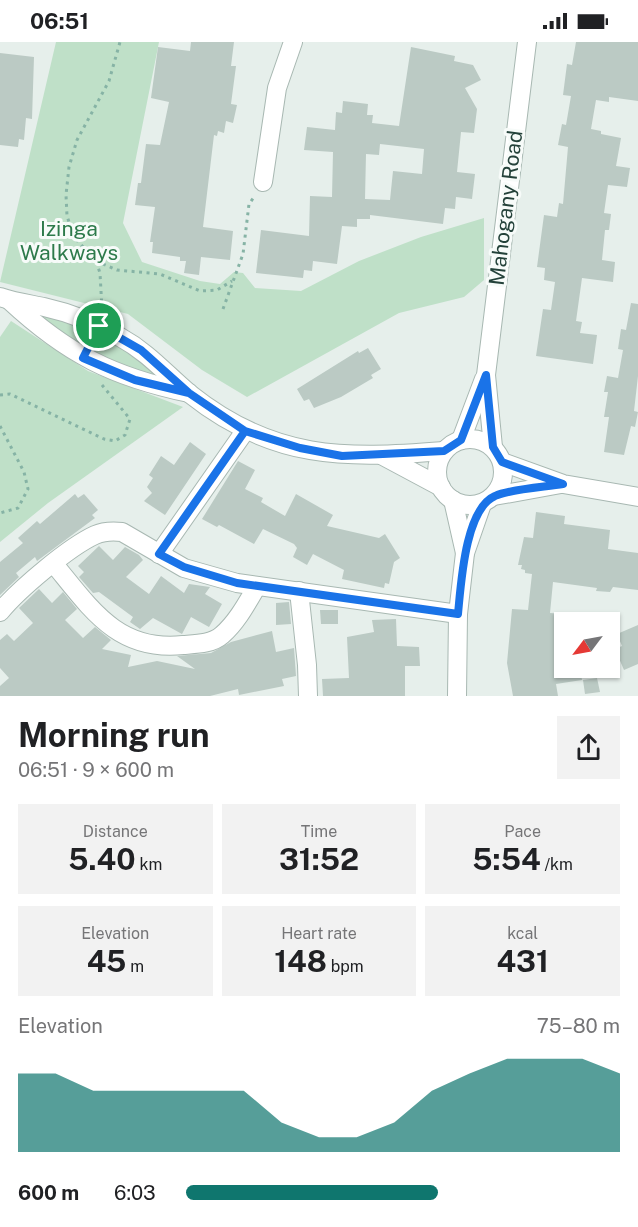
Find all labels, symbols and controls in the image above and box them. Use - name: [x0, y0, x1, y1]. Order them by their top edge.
- text: 06:51: [30, 8, 89, 34]
- street label: Mahogany Road: [484, 129, 527, 287]
- park label: Izinga Walkways: [20, 216, 118, 265]
- pin: [73, 300, 124, 351]
- icon: arrive: [82, 309, 115, 342]
- north arrow: [554, 612, 620, 678]
- map controls: [554, 612, 620, 678]
- text: Morning run: [18, 716, 210, 754]
- button: share: [557, 716, 620, 779]
- text: 06:51 · 9 × 600 m: [18, 758, 174, 782]
- text: Distance: [83, 822, 148, 841]
- text: Time: [301, 822, 337, 841]
- text: Pace: [504, 822, 541, 841]
- text: 5.40: [68, 841, 136, 877]
- text: 31:52: [279, 841, 359, 877]
- text: 5:54: [472, 841, 541, 877]
- text: km: [136, 855, 162, 874]
- text: /km: [541, 855, 573, 874]
- text: Elevation: [81, 924, 149, 943]
- text: Heart rate: [281, 924, 357, 943]
- text: kcal: [507, 924, 538, 943]
- text: 45: [87, 943, 126, 979]
- text: 148: [274, 943, 327, 979]
- text: 431: [496, 943, 549, 979]
- text: m: [126, 957, 144, 976]
- text: bpm: [327, 957, 364, 976]
- text: Elevation: [18, 1014, 103, 1038]
- text: 75–80 m: [537, 1014, 620, 1038]
- text: 600 m: [18, 1181, 79, 1205]
- text: 6:03: [114, 1181, 156, 1205]

